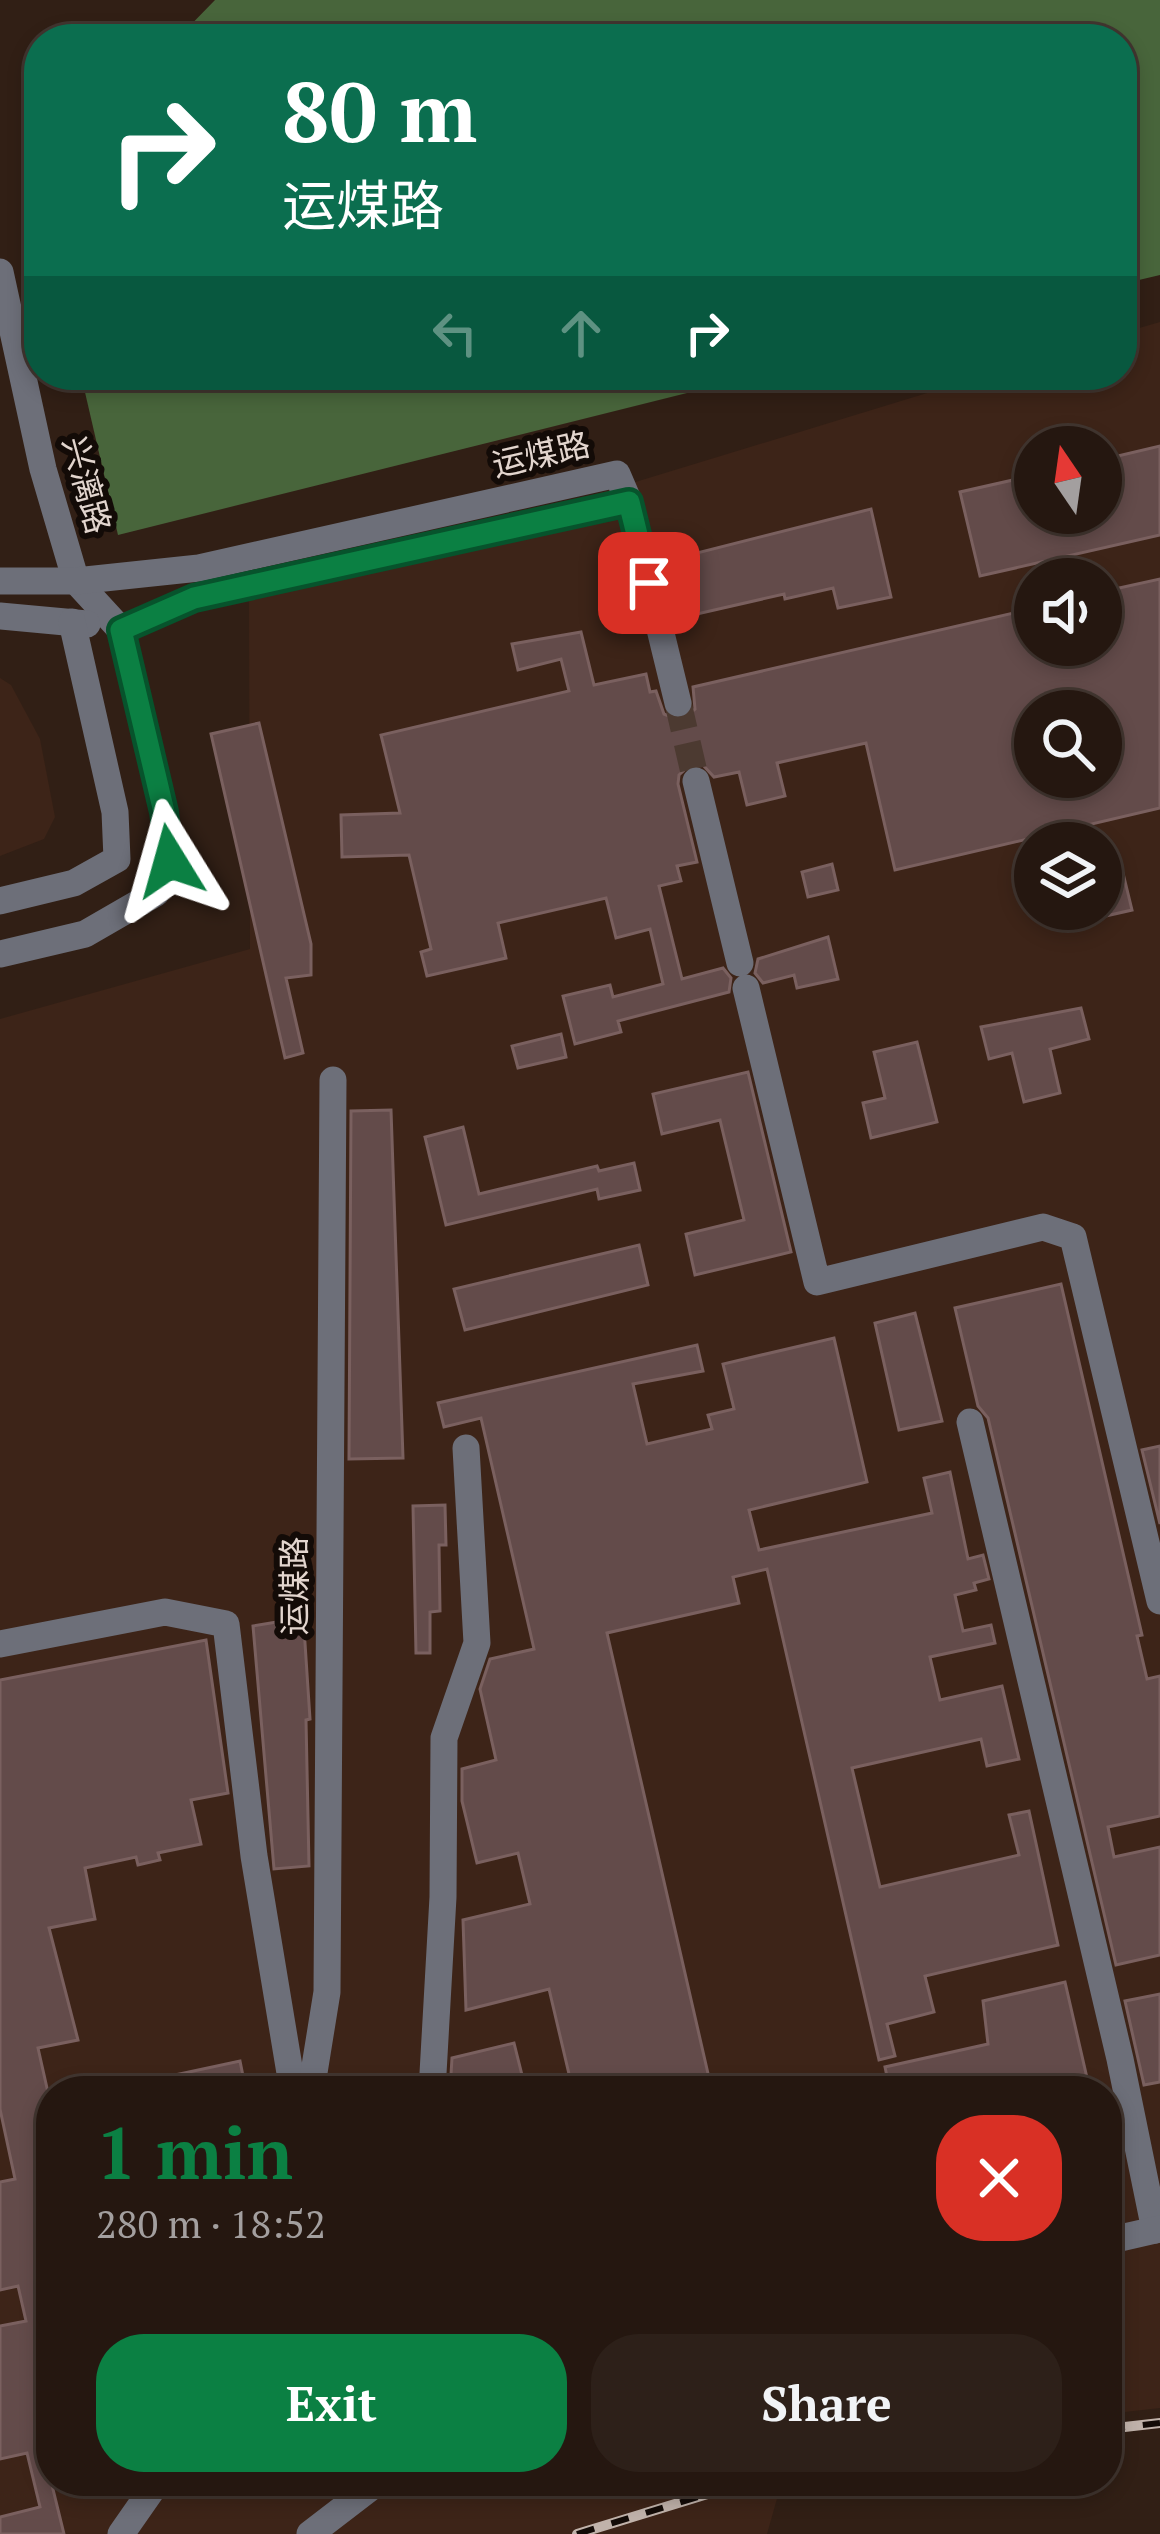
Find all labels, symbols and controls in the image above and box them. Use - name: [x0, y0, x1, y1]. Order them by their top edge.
- text: 80 m: [282, 55, 477, 166]
- icon: right: [84, 72, 240, 228]
- text: 运煤路: [282, 169, 444, 240]
- icon: left: [422, 300, 488, 366]
- icon: ahead: [548, 300, 614, 366]
- icon: right: [674, 300, 740, 366]
- street label: 运煤路: [488, 421, 594, 486]
- north arrow: [1014, 426, 1122, 534]
- map controls: [1014, 426, 1122, 930]
- street label: 兴漓路: [54, 431, 121, 538]
- pin: [598, 532, 700, 634]
- icon: arrive: [616, 550, 682, 616]
- button: sound: [1014, 558, 1122, 666]
- button: search: [1014, 690, 1122, 798]
- position arrow: [107, 798, 233, 924]
- button: layers: [1014, 822, 1122, 930]
- street label: 运煤路: [272, 1537, 315, 1636]
- text: 1 min: [96, 2104, 293, 2200]
- button: close: [936, 2115, 1062, 2241]
- text: 280 m · 18:52: [96, 2197, 326, 2249]
- button: Exit: [96, 2334, 567, 2472]
- button: Share: [591, 2334, 1062, 2472]

